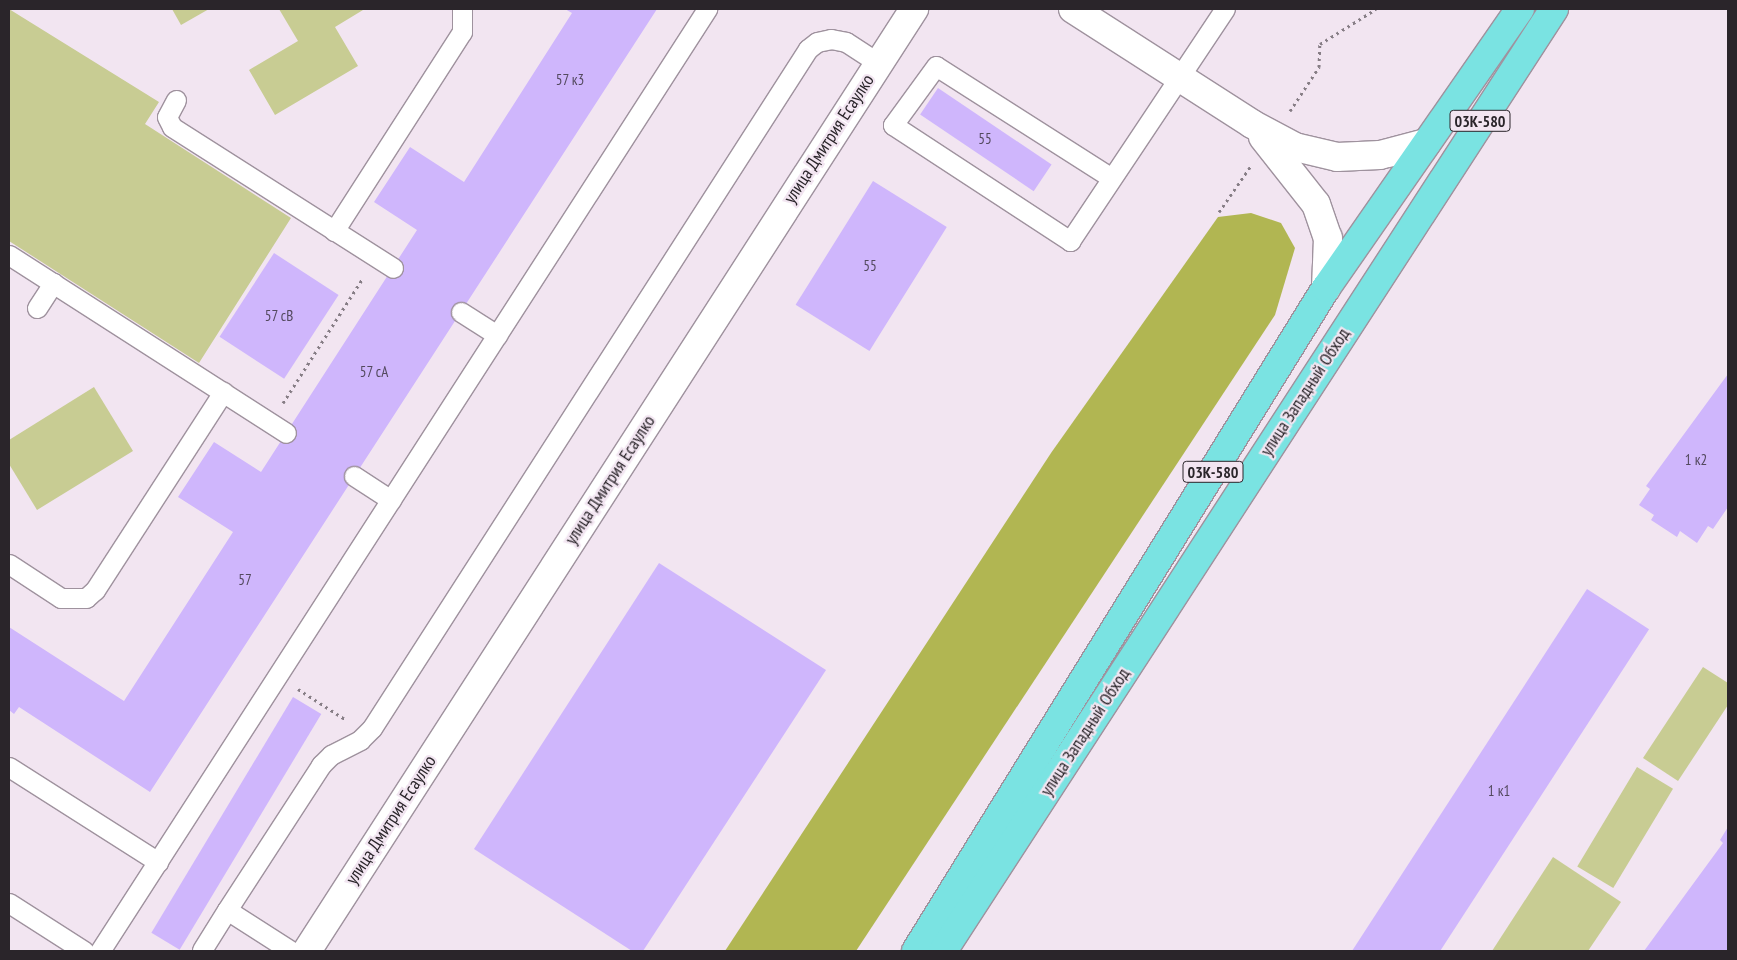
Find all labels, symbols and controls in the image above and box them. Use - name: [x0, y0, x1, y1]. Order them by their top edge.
- street label: улица Дмитрия Есаулко: [779, 70, 879, 208]
- house number: 57 к3: [555, 71, 585, 89]
- road number: 03К-580: [1449, 108, 1511, 134]
- house number: 55: [978, 130, 992, 148]
- house number: 55: [863, 257, 877, 275]
- house number: 57 сВ: [264, 307, 294, 325]
- street label: улица Западный Обход: [1256, 324, 1354, 460]
- house number: 57 сА: [359, 363, 389, 381]
- street label: улица Дмитрия Есаулко: [560, 411, 660, 549]
- house number: 1 к2: [1685, 451, 1707, 469]
- road number: 03К-580: [1182, 458, 1244, 486]
- house number: 57: [238, 571, 252, 589]
- street label: улица Западный Обход: [1036, 664, 1134, 800]
- street label: улица Дмитрия Есаулко: [341, 751, 441, 889]
- house number: 1 к1: [1488, 782, 1510, 800]

